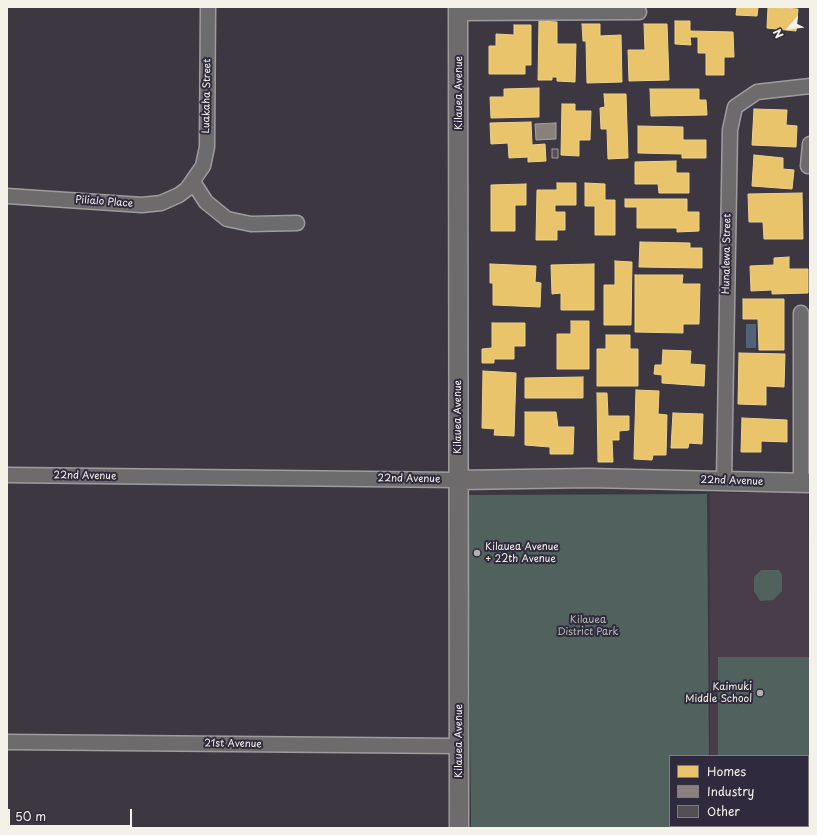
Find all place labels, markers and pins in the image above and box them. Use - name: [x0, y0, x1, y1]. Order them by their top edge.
- place label: Kilauea Avenue + 22th Avenue: [485, 541, 559, 564]
- marker: Kilauea Avenue + 22th Avenue: [472, 548, 482, 558]
- place label: Kaimuki Middle School: [685, 681, 752, 704]
- marker: Kaimuki Middle School: [755, 688, 765, 698]

